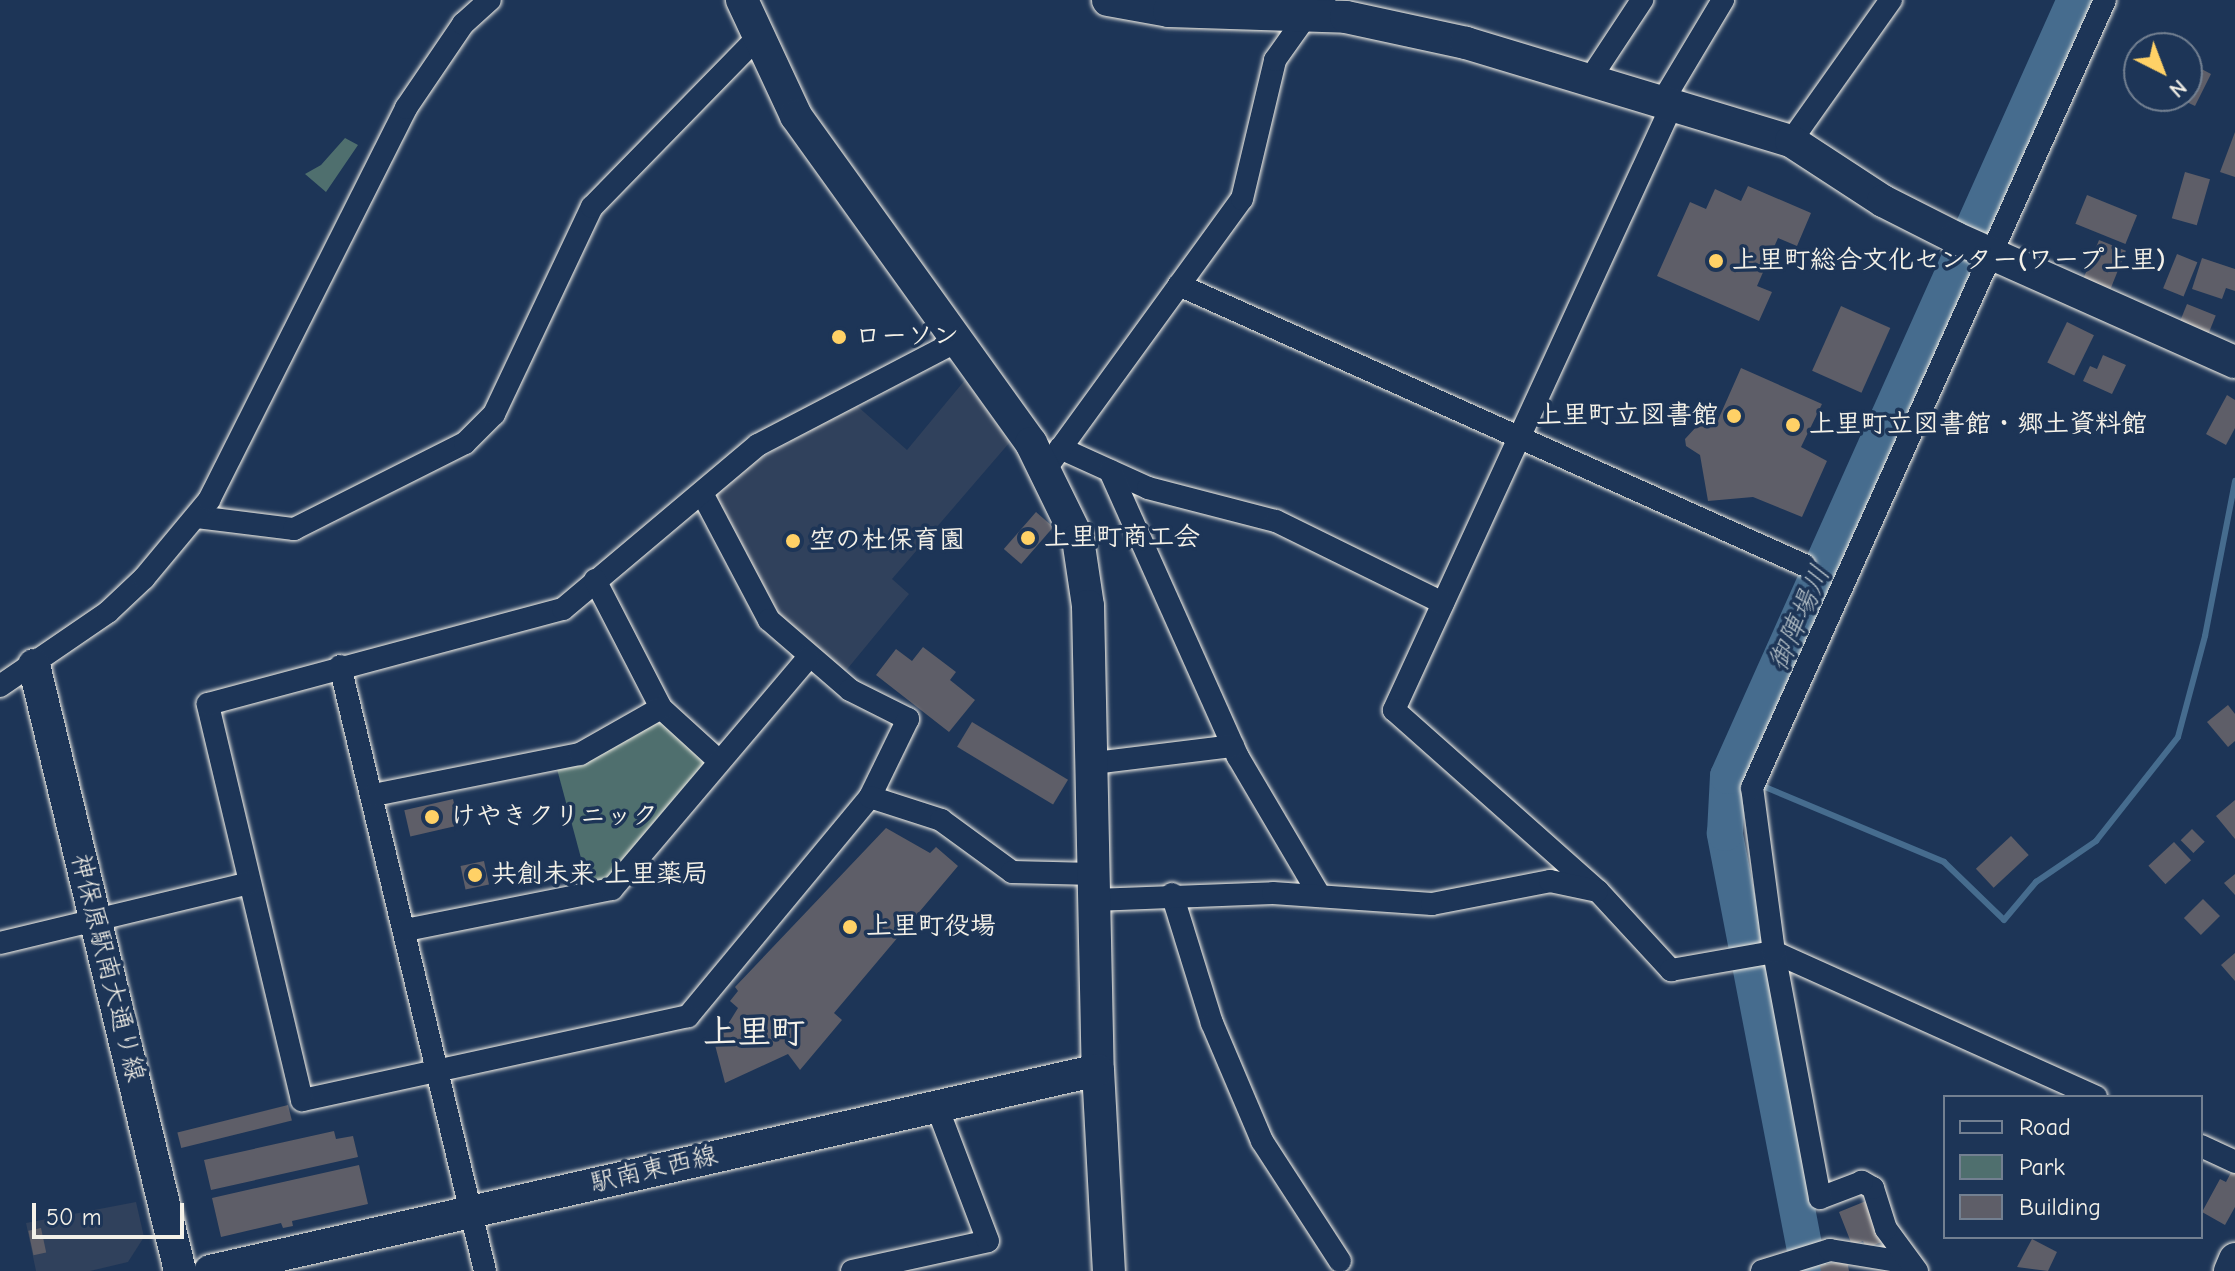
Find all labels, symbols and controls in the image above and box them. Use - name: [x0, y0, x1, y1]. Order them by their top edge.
- north arrow: [2123, 32, 2203, 112]
- text: N: [2164, 74, 2192, 103]
- place label: 上里町総合文化センター(ワープ上里): [1732, 245, 2167, 277]
- marker: 上里町総合文化センター(ワープ上里): [1707, 252, 1725, 270]
- place label: ローソン: [855, 321, 959, 353]
- marker: ローソン: [830, 328, 848, 346]
- place label: 上里町立図書館: [1536, 400, 1718, 432]
- marker: 上里町立図書館: [1725, 407, 1743, 425]
- place label: 上里町立図書館・郷土資料館: [1809, 409, 2147, 441]
- marker: 上里町立図書館・郷土資料館: [1784, 416, 1802, 434]
- place label: 上里町商工会: [1044, 522, 1200, 554]
- place label: 空の杜保育園: [809, 525, 965, 557]
- marker: 上里町商工会: [1019, 529, 1037, 547]
- marker: 空の杜保育園: [784, 532, 802, 550]
- water label: 御陣場川: [1761, 560, 1837, 676]
- place label: けやきクリニック: [450, 801, 658, 833]
- marker: けやきクリニック: [421, 806, 443, 828]
- street label: 神保原駅南大通り線: [64, 851, 150, 1085]
- place label: 共創未来 上里薬局: [491, 859, 708, 891]
- marker: 共創未来 上里薬局: [466, 866, 484, 884]
- place label: 上里町役場: [866, 911, 996, 943]
- marker: 上里町役場: [841, 918, 859, 936]
- district label: 上里町: [703, 1013, 805, 1053]
- legend: [1943, 1095, 2203, 1239]
- text: Road: [2019, 1113, 2071, 1141]
- street label: 駅南東西線: [587, 1140, 721, 1200]
- text: Park: [2019, 1153, 2065, 1181]
- scale bar: [36, 1187, 188, 1237]
- text: Building: [2019, 1193, 2101, 1221]
- text: 50 m: [46, 1203, 102, 1231]

